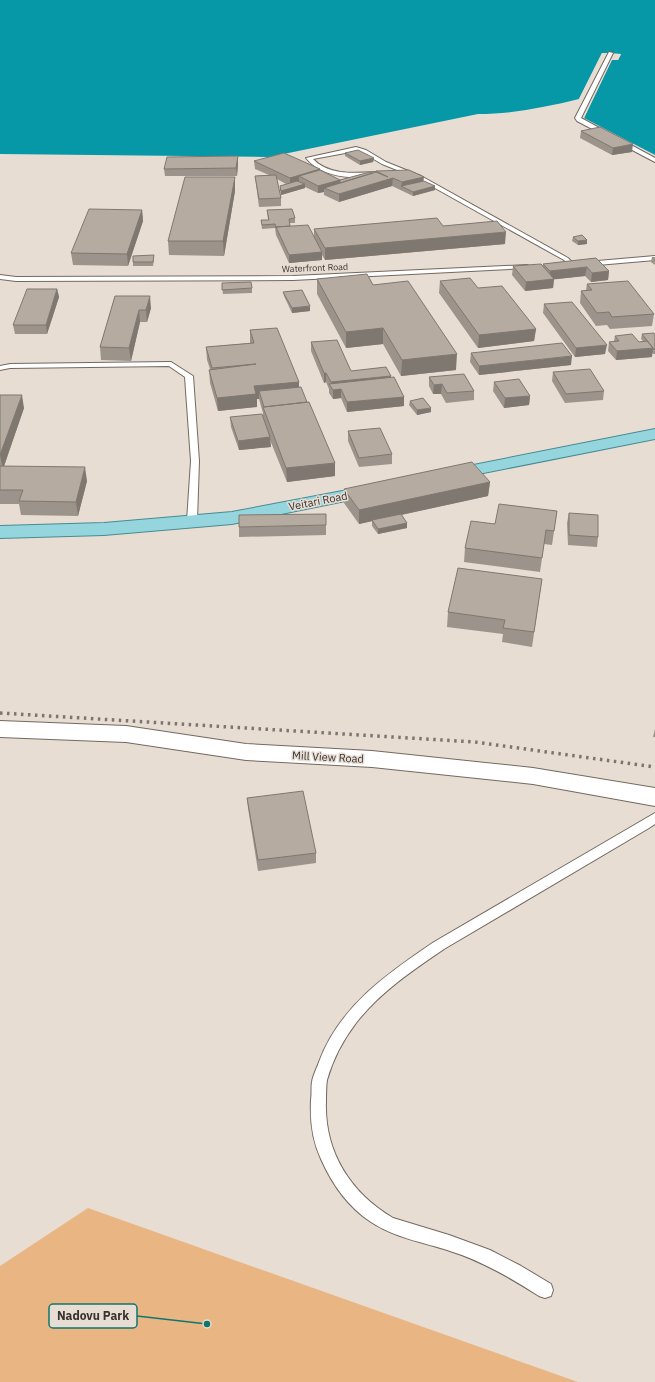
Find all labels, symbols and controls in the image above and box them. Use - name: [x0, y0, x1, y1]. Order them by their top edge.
- street label: Waterfront Road: [282, 261, 348, 274]
- street label: Veitari Road: [287, 488, 349, 514]
- street label: Mill View Road: [292, 748, 364, 766]
- callout: Nadovu Park: [49, 1304, 137, 1328]
- text: Nadovu Park: [57, 1308, 129, 1323]

